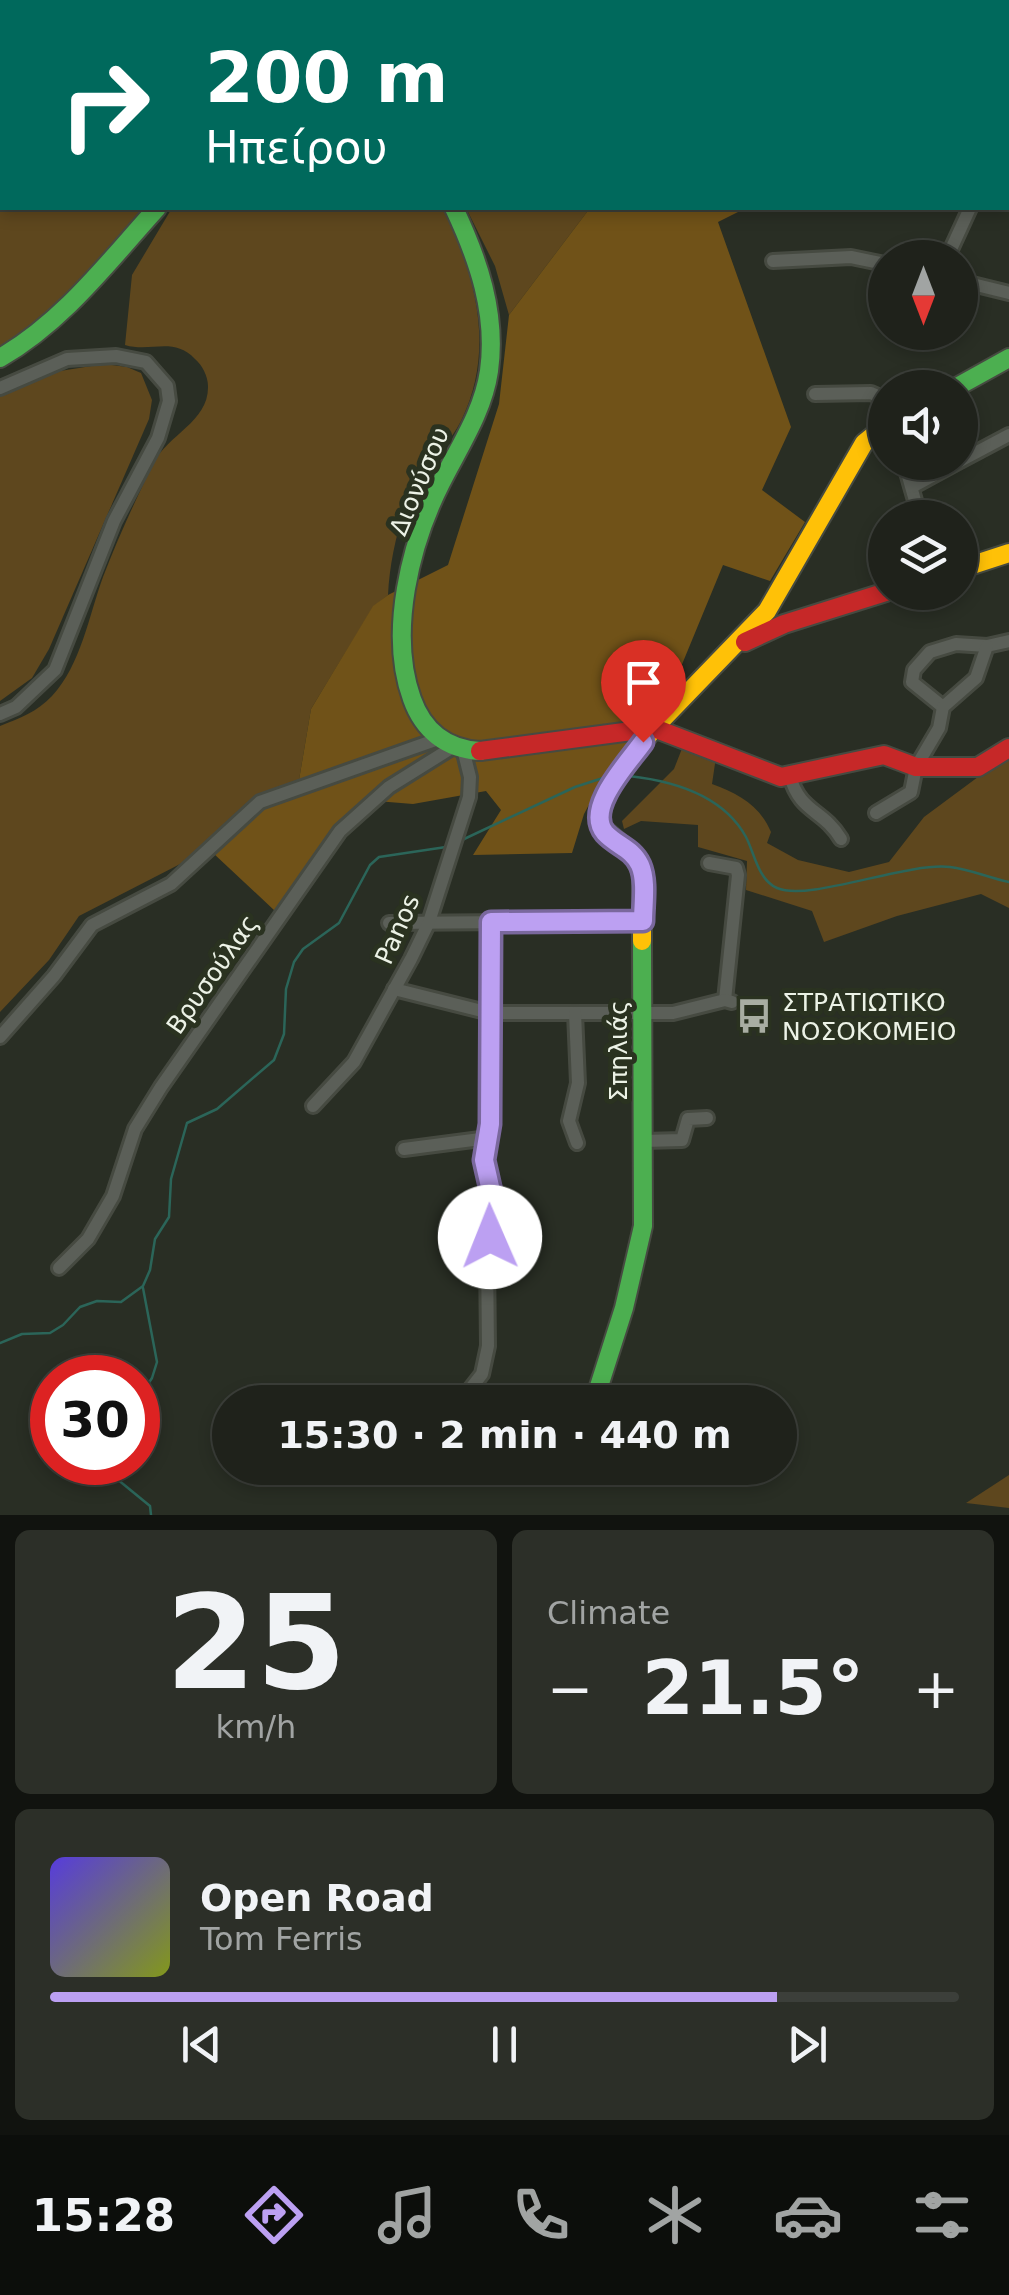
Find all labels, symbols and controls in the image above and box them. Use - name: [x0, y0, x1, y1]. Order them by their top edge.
- text: 200 m: [205, 37, 448, 119]
- icon: right: [40, 40, 170, 170]
- text: Ηπείρου: [205, 121, 388, 174]
- north arrow: [868, 240, 978, 350]
- map controls: [868, 240, 978, 610]
- button: sound: [868, 370, 978, 480]
- street label: Διονύσου: [384, 423, 455, 540]
- button: layers: [868, 500, 978, 610]
- pin: [601, 640, 686, 743]
- icon: arrive: [616, 655, 671, 710]
- street label: Panos: [369, 890, 426, 969]
- street label: Βρυσούλας: [161, 909, 264, 1040]
- place label: ΣΤΡΑΤΙΩΤΙΚΟ ΝΟΣΟΚΟΜΕΙΟ: [782, 988, 956, 1046]
- bus stop icon: ΣΤΡΑΤΙΩΤΙΚΟ ΝΟΣΟΚΟΜΕΙΟ: [735, 997, 773, 1035]
- street label: Σπηλιάς: [604, 1000, 633, 1102]
- position arrow: [438, 1185, 542, 1289]
- speed limit sign: 30: [30, 1355, 160, 1485]
- text: 15:30 · 2 min · 440 m: [277, 1413, 732, 1457]
- text: 25: [166, 1567, 346, 1719]
- text: Climate: [547, 1594, 670, 1632]
- text: 21.5°: [642, 1644, 864, 1732]
- text: −: [547, 1657, 593, 1721]
- text: +: [913, 1657, 959, 1721]
- text: km/h: [216, 1708, 296, 1746]
- text: Open Road: [200, 1876, 434, 1920]
- text: Tom Ferris: [200, 1920, 363, 1958]
- icon: previous: [174, 2017, 229, 2072]
- icon: pause: [477, 2017, 532, 2072]
- icon: next: [780, 2017, 835, 2072]
- icon: directions: [239, 2180, 309, 2250]
- icon: music: [372, 2180, 442, 2250]
- icon: phone: [506, 2180, 576, 2250]
- icon: climate: [640, 2180, 710, 2250]
- icon: car: [773, 2180, 843, 2250]
- icon: filters: [907, 2180, 977, 2250]
- text: 15:28: [32, 2189, 175, 2242]

